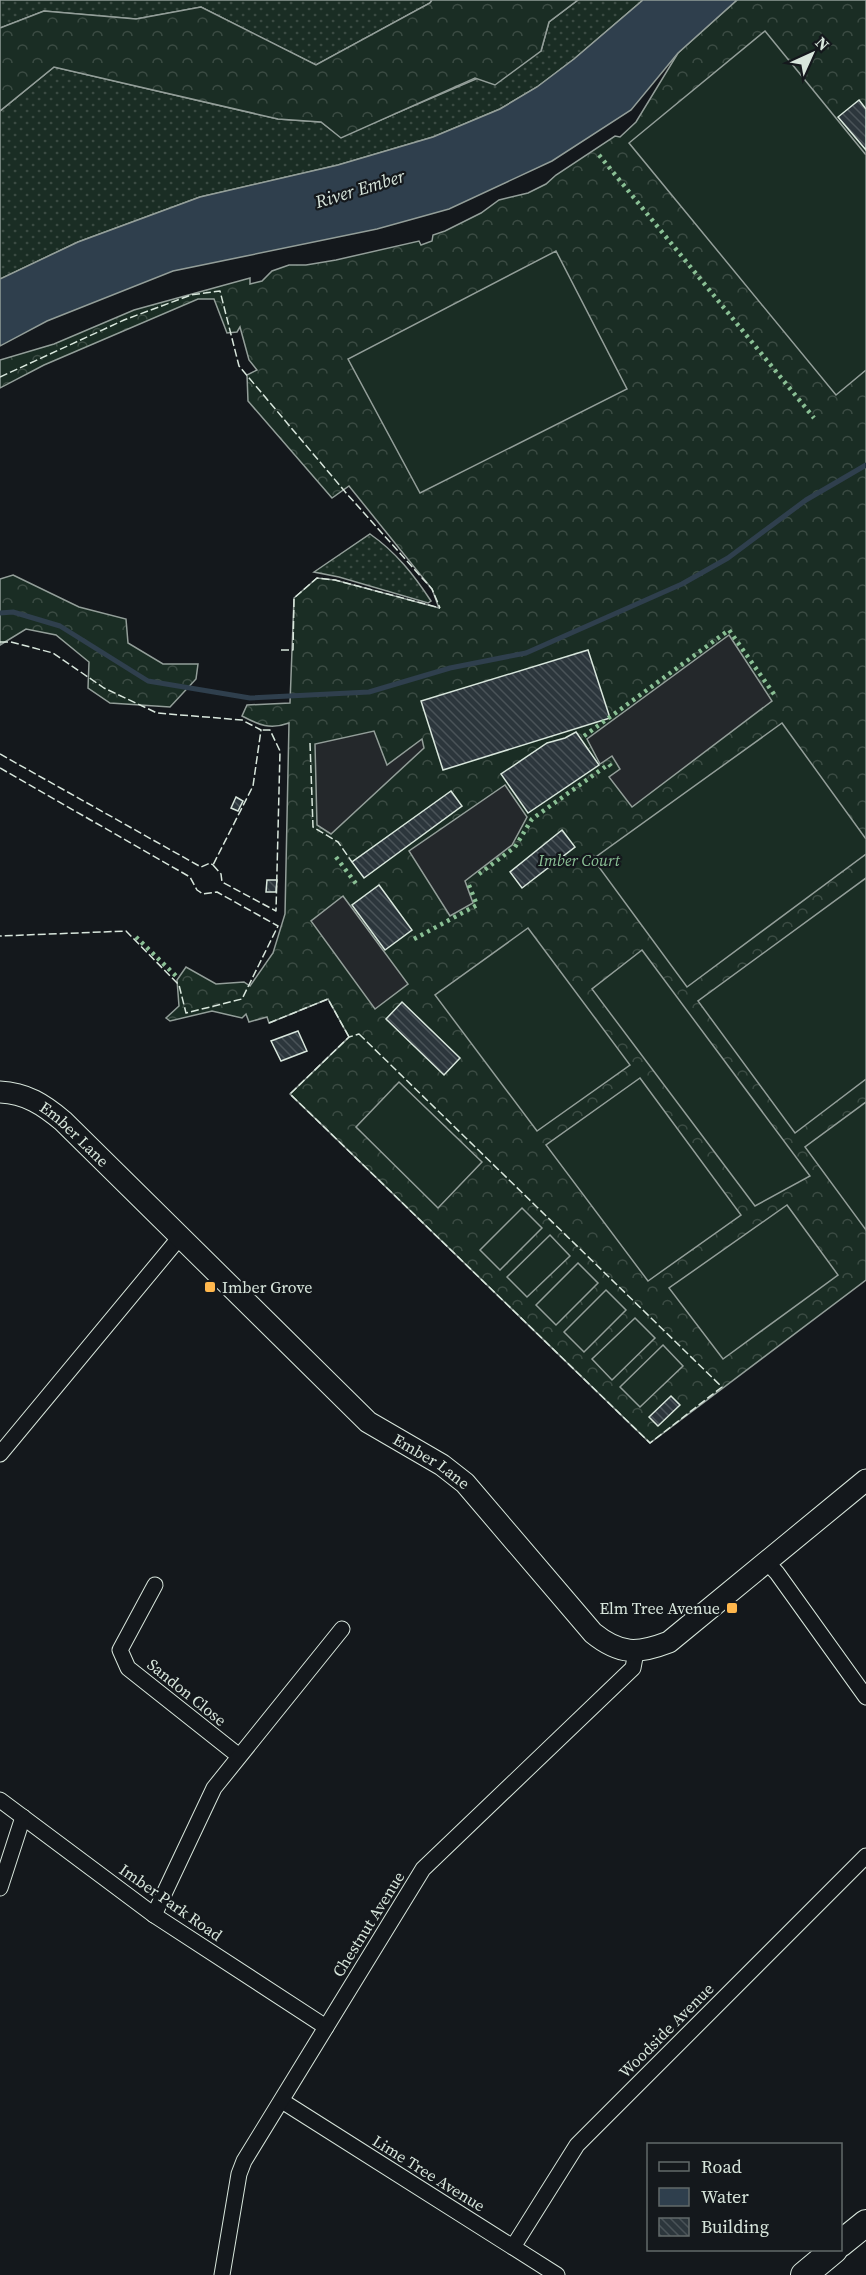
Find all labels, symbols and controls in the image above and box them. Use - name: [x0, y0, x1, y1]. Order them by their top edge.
- north arrow: [782, 24, 842, 84]
- text: N: [811, 31, 835, 56]
- water label: River Ember: [311, 163, 409, 214]
- park label: Imber Court: [537, 849, 620, 871]
- street label: Ember Lane: [36, 1096, 114, 1172]
- place label: Imber Grove: [222, 1276, 312, 1298]
- marker: Imber Grove: [203, 1280, 217, 1294]
- street label: Ember Lane: [389, 1428, 475, 1494]
- place label: Elm Tree Avenue: [599, 1597, 720, 1619]
- marker: Elm Tree Avenue: [725, 1601, 739, 1615]
- street label: Sandon Close: [143, 1653, 231, 1731]
- street label: Imber Park Road: [115, 1858, 227, 1946]
- street label: Chestnut Avenue: [327, 1867, 409, 1981]
- street label: Woodside Avenue: [614, 1978, 718, 2082]
- street label: Lime Tree Avenue: [369, 2130, 489, 2216]
- legend: [647, 2143, 842, 2251]
- text: Road: [701, 2154, 742, 2179]
- text: Water: [701, 2184, 749, 2209]
- text: Building: [701, 2214, 769, 2239]

